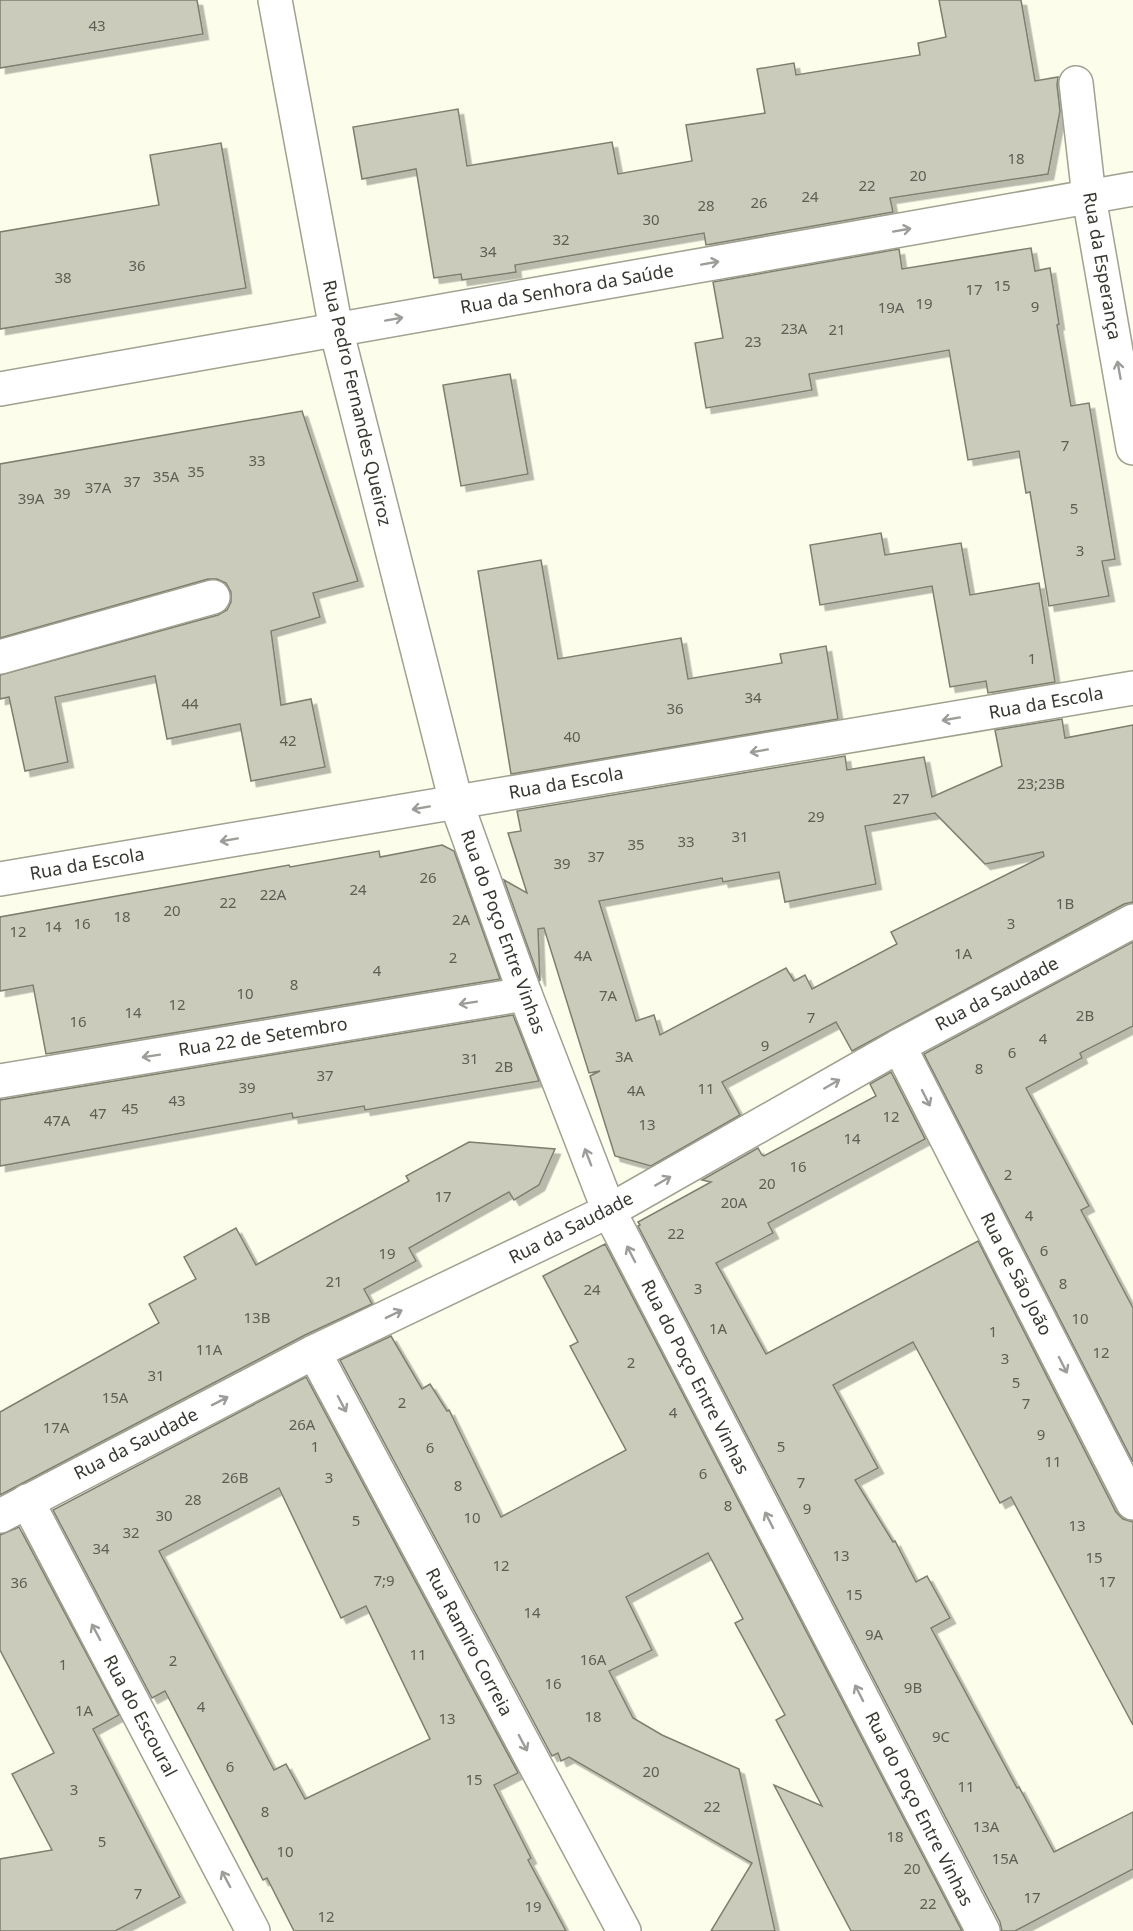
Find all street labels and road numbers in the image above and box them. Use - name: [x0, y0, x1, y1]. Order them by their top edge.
- street label: Rua da Esperança: [1078, 190, 1128, 342]
- street label: Rua da Senhora da Saúde: [458, 257, 675, 319]
- street label: Rua Pedro Fernandes Queiroz: [318, 277, 398, 528]
- street label: Rua da Escola: [987, 680, 1105, 724]
- street label: Rua da Escola: [507, 760, 625, 804]
- street label: Rua do Poço Entre Vinhas: [456, 826, 552, 1037]
- street label: Rua da Escola: [28, 841, 146, 885]
- street label: Rua da Saudade: [931, 950, 1062, 1036]
- street label: Rua 22 de Setembro: [177, 1011, 349, 1061]
- street label: Rua da Saudade: [504, 1185, 637, 1269]
- street label: Rua de São João: [975, 1208, 1058, 1339]
- street label: Rua do Poço Entre Vinhas: [636, 1275, 756, 1478]
- street label: Rua da Saudade: [69, 1401, 202, 1485]
- street label: Rua Ramiro Correia: [421, 1563, 519, 1720]
- street label: Rua do Escoural: [99, 1650, 183, 1781]
- street label: Rua do Poço Entre Vinhas: [860, 1707, 980, 1910]

